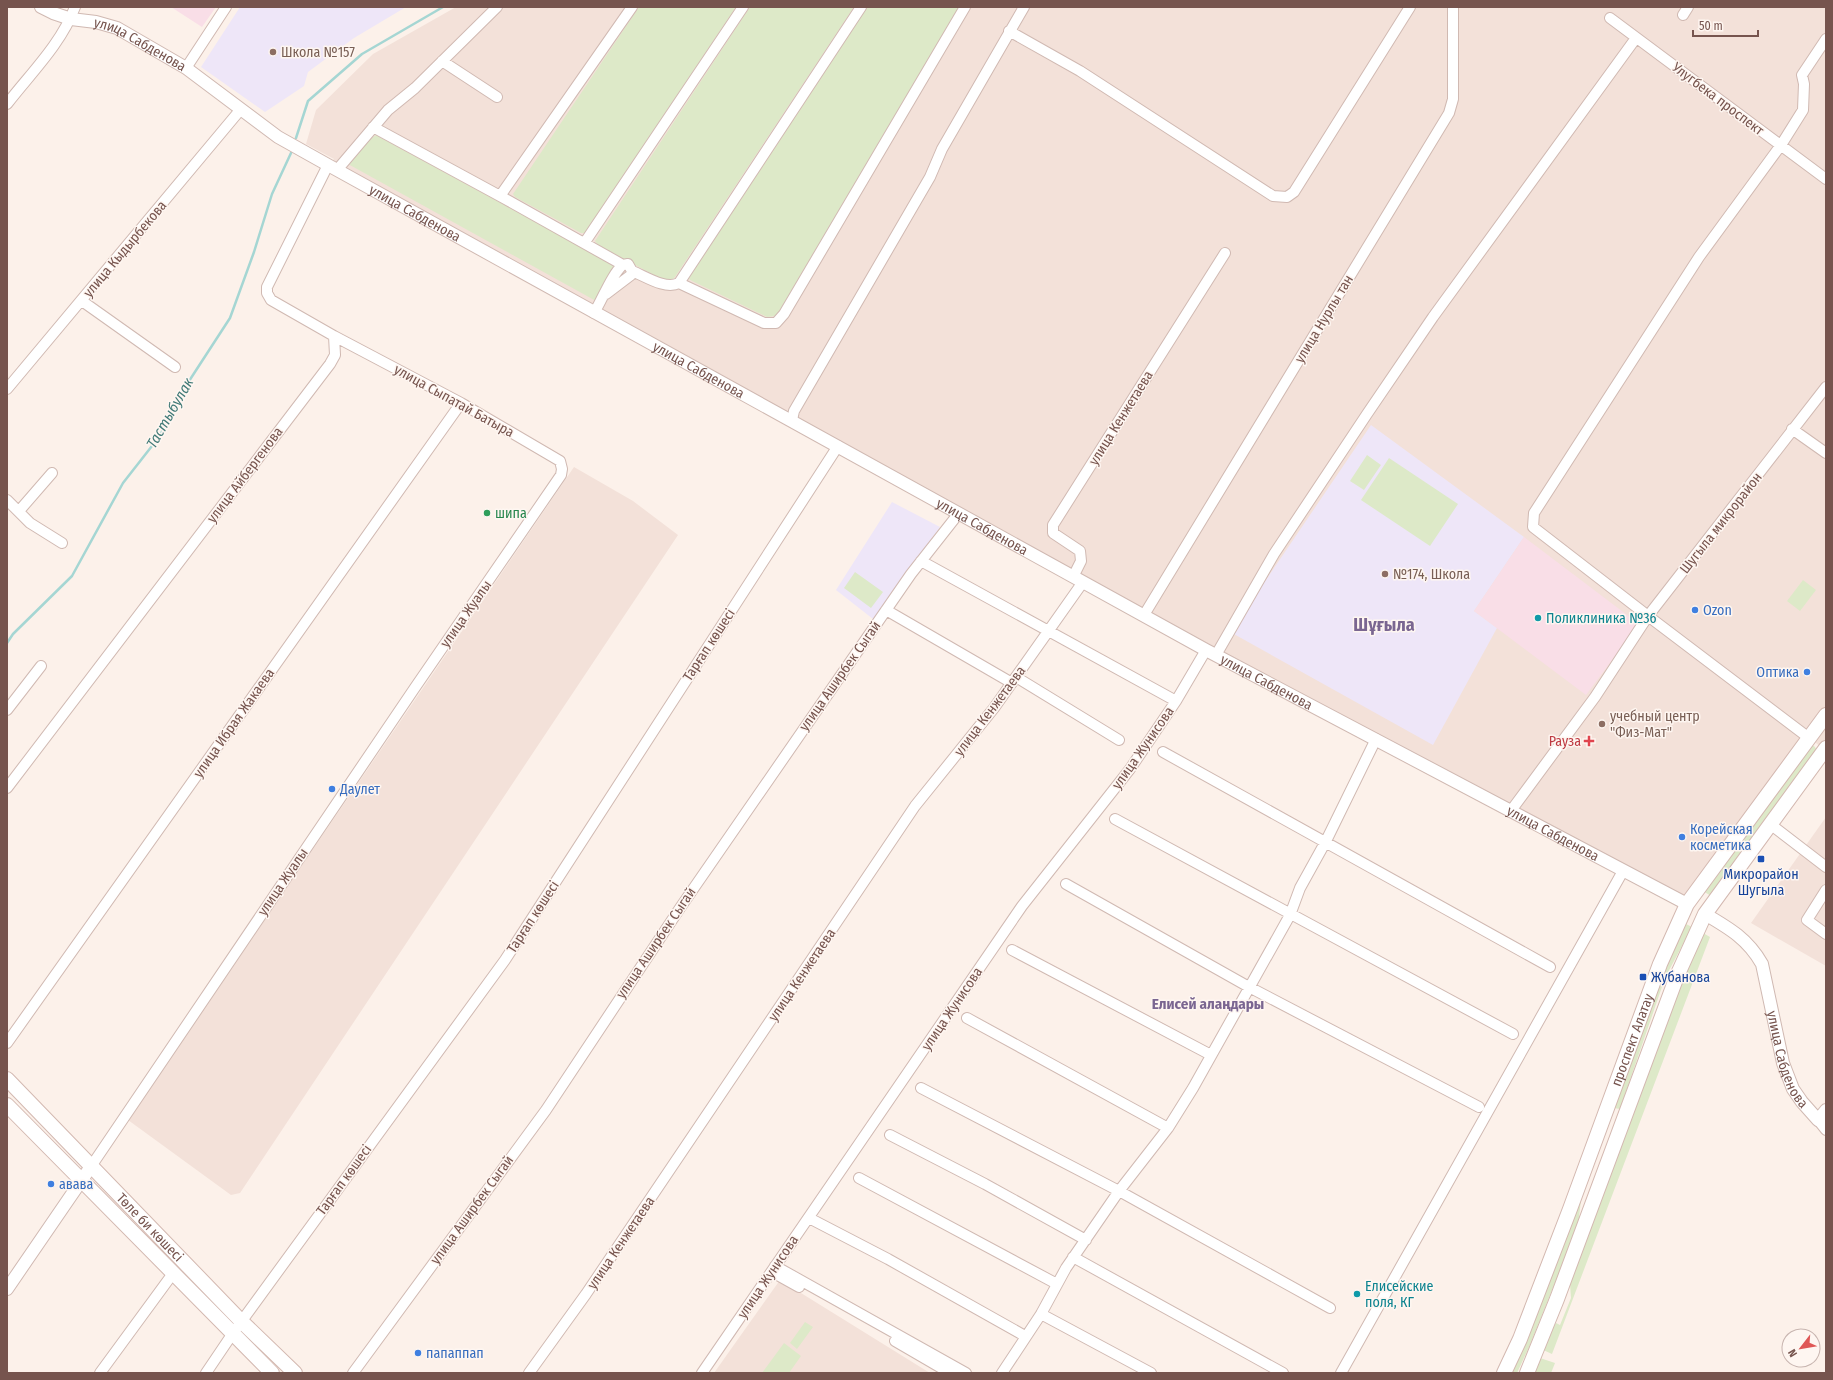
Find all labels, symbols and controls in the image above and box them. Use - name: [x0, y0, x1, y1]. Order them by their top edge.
- scale bar: [1693, 12, 1758, 38]
- street label: улица Сабденова: [92, 13, 189, 75]
- text: 50 m: [1699, 19, 1723, 33]
- place label: Школа №157: [281, 44, 355, 61]
- marker: Школа №157: [268, 47, 278, 57]
- street label: Улугбека проспект: [1668, 58, 1767, 139]
- street label: улица Сабденова: [366, 181, 464, 245]
- street label: улица Кыдырбекова: [80, 197, 170, 301]
- street label: улица Нурлы тан: [1291, 272, 1357, 366]
- street label: улица Сабденова: [650, 338, 748, 402]
- street label: улица Сыпатай Батыра: [391, 361, 517, 441]
- street label: улица Кенжетаева: [1085, 368, 1157, 468]
- water label: Тастыбулак: [143, 374, 197, 452]
- street label: улица Айбергенова: [203, 424, 287, 526]
- street label: Шугыла микрорайон: [1676, 469, 1766, 577]
- street label: улица Сабденова: [934, 494, 1031, 559]
- place label: шипа: [495, 505, 527, 522]
- marker: шипа: [482, 508, 492, 518]
- place label: №174, Школа: [1393, 566, 1470, 583]
- marker: №174, Школа: [1380, 569, 1390, 579]
- street label: улица Жуалы: [437, 577, 495, 651]
- place label: Ozon: [1703, 602, 1732, 619]
- marker: Ozon: [1690, 605, 1700, 615]
- street label: Тарғап көшесі: [679, 606, 739, 684]
- place label: Поликлиника №36: [1546, 610, 1657, 627]
- marker: Поликлиника №36: [1533, 613, 1543, 623]
- district label: Шұғыла: [1353, 614, 1415, 636]
- street label: улица Аширбек Сыгай: [796, 618, 884, 734]
- street label: улица Сабденова: [1217, 651, 1316, 713]
- street label: улица Кенжетаева: [951, 663, 1029, 759]
- place label: Оптика: [1756, 664, 1799, 681]
- street label: улица Ибрая Жакаева: [190, 665, 278, 781]
- marker: Оптика: [1802, 667, 1812, 677]
- street label: улица Жунисова: [1108, 703, 1178, 792]
- place label: учебный центр "Физ-Мат": [1610, 708, 1700, 741]
- marker: учебный центр "Физ-Мат": [1597, 719, 1607, 729]
- place label: Рауза: [1549, 733, 1581, 750]
- marker: Рауза: [1584, 736, 1594, 746]
- place label: Даулет: [339, 781, 380, 798]
- marker: Даулет: [327, 784, 337, 794]
- street label: улица Сабденова: [1504, 802, 1602, 865]
- place label: Корейская косметика: [1690, 821, 1753, 854]
- marker: Корейская косметика: [1677, 832, 1687, 842]
- street label: улица Жуалы: [254, 845, 312, 919]
- marker: Микрорайон Шугыла: [1756, 854, 1766, 864]
- place label: Микрорайон Шугыла: [1723, 866, 1799, 899]
- street label: Тарғап көшесі: [503, 878, 563, 956]
- street label: улица Аширбек Сыгай: [613, 884, 699, 1002]
- street label: улица Кенжетаева: [765, 925, 839, 1025]
- street label: улица Жунисова: [918, 964, 986, 1054]
- place label: Жубанова: [1651, 969, 1710, 986]
- marker: Жубанова: [1638, 972, 1648, 982]
- street label: проспект Алатау: [1607, 991, 1657, 1089]
- district label: Елисей алаңдары: [1152, 995, 1264, 1013]
- street label: улица Сабденова: [1764, 1009, 1812, 1112]
- street label: Тарғап көшесі: [313, 1141, 375, 1219]
- street label: улица Аширбек Сыгай: [427, 1152, 517, 1268]
- place label: авава: [59, 1176, 94, 1193]
- marker: авава: [46, 1179, 56, 1189]
- street label: Төле би көшесі: [113, 1189, 187, 1265]
- street label: улица Кенжетаева: [584, 1193, 658, 1293]
- street label: улица Жунисова: [734, 1232, 802, 1322]
- place label: Елисейские поля, КГ: [1365, 1278, 1434, 1311]
- marker: Елисейские поля, КГ: [1352, 1289, 1362, 1299]
- north arrow: [1781, 1328, 1821, 1368]
- place label: папаппап: [426, 1345, 484, 1362]
- text: N: [1786, 1347, 1800, 1359]
- marker: папаппап: [413, 1348, 423, 1358]

